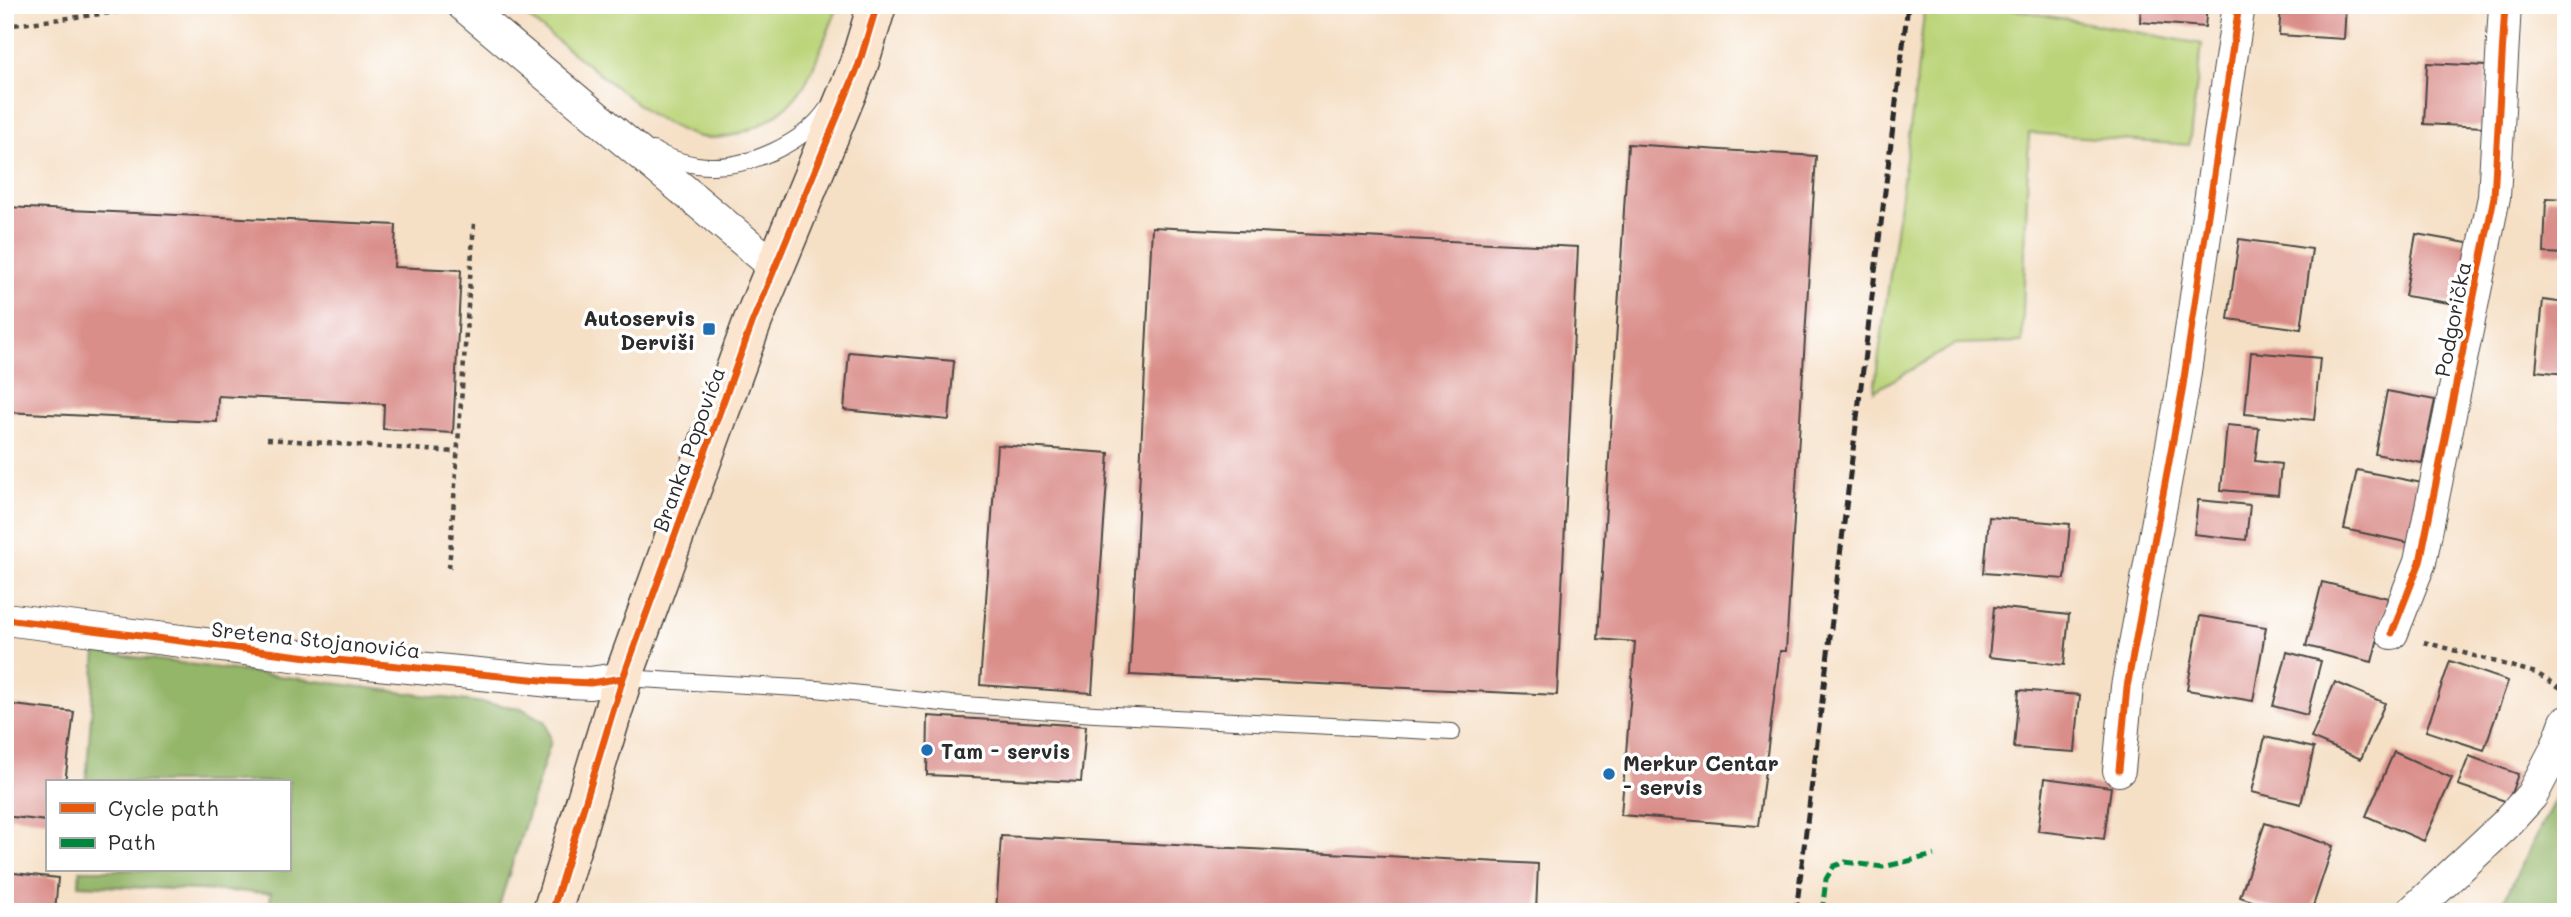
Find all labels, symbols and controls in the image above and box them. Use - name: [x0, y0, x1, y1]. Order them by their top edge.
- street label: Podgorička: [2428, 259, 2476, 379]
- place label: Autoservis Derviši: [583, 304, 695, 355]
- marker: Autoservis Derviši: [701, 321, 717, 337]
- street label: Branka Popovića: [646, 363, 730, 535]
- street label: Sretena Stojanovića: [210, 615, 422, 663]
- place label: Tam - servis: [941, 737, 1070, 764]
- marker: Tam - servis: [919, 742, 935, 758]
- place label: Merkur Centar - servis: [1623, 749, 1779, 800]
- marker: Merkur Centar - servis: [1601, 766, 1617, 782]
- legend: [46, 780, 290, 872]
- text: Cycle path: [108, 794, 218, 821]
- text: Path: [108, 828, 155, 855]

